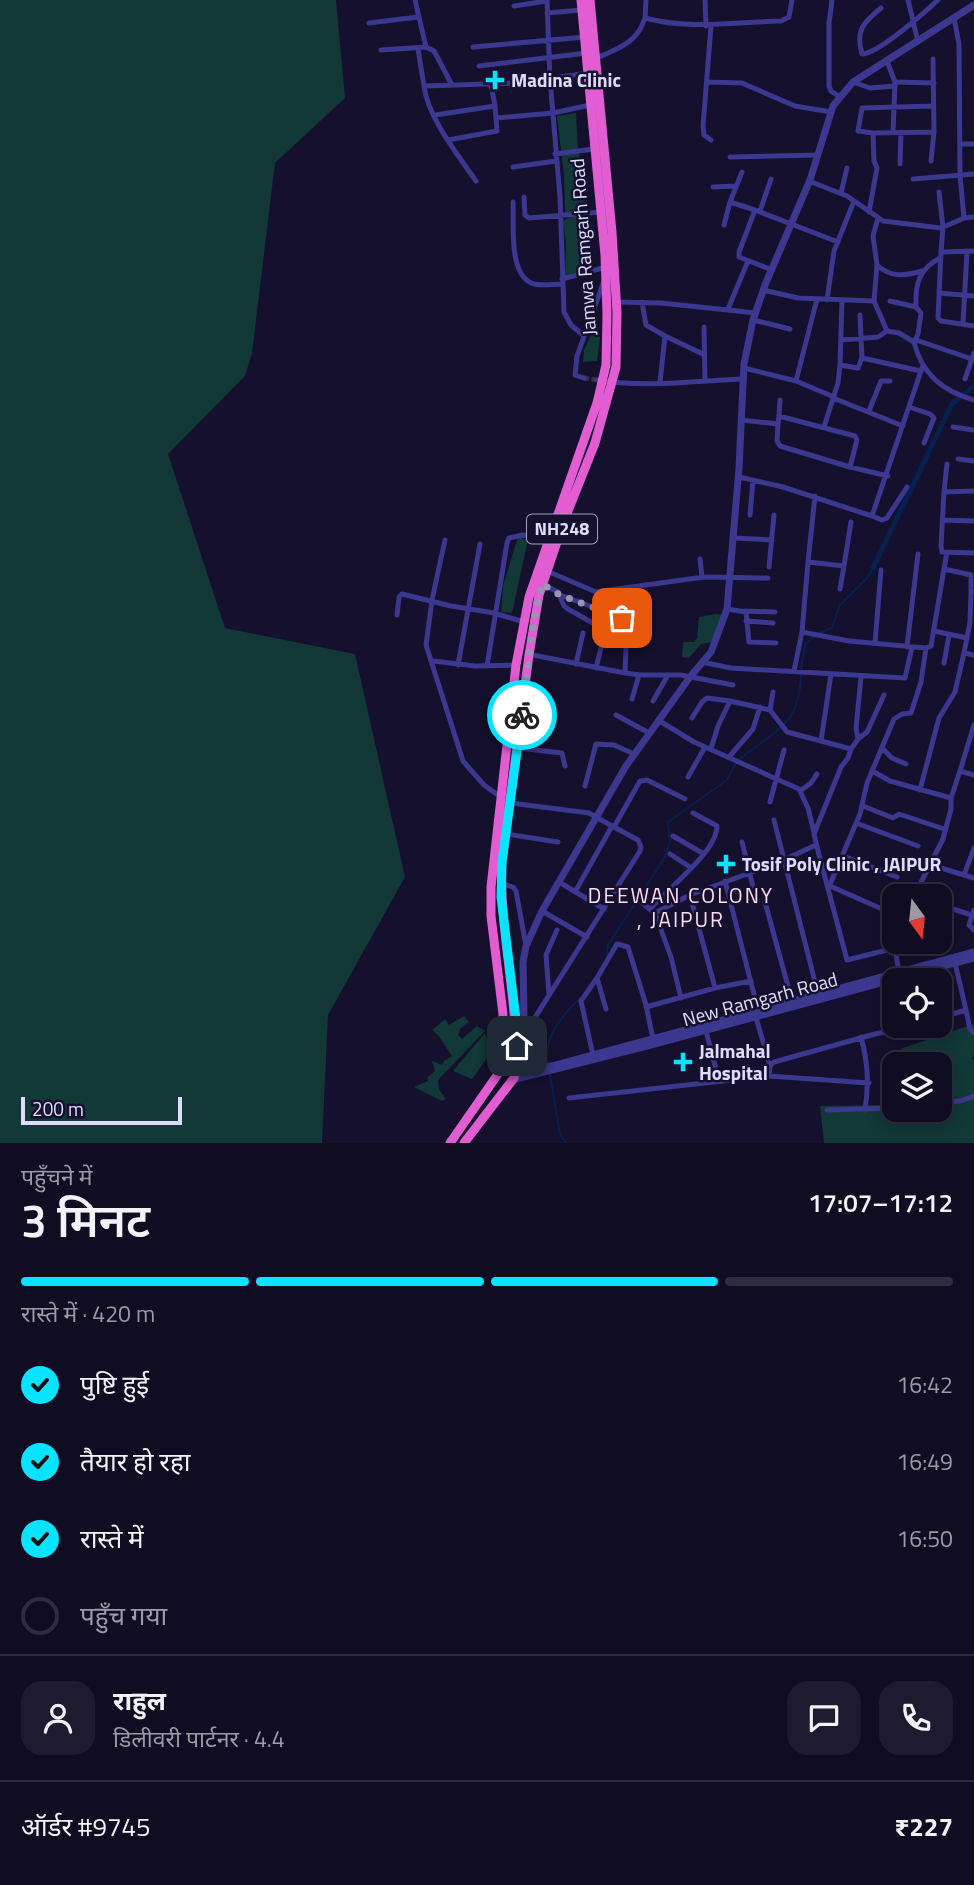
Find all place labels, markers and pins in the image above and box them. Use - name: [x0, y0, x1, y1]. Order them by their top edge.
- place label: Madina Clinic: [511, 65, 621, 94]
- marker: Madina Clinic: [485, 70, 505, 90]
- pin: [592, 588, 652, 648]
- place label: Tosif Poly Clinic , JAIPUR: [742, 849, 941, 878]
- marker: Tosif Poly Clinic , JAIPUR: [716, 854, 736, 874]
- pin: [487, 1016, 547, 1076]
- place label: Jalmahal Hospital: [699, 1036, 771, 1087]
- marker: Jalmahal Hospital: [673, 1052, 693, 1072]

